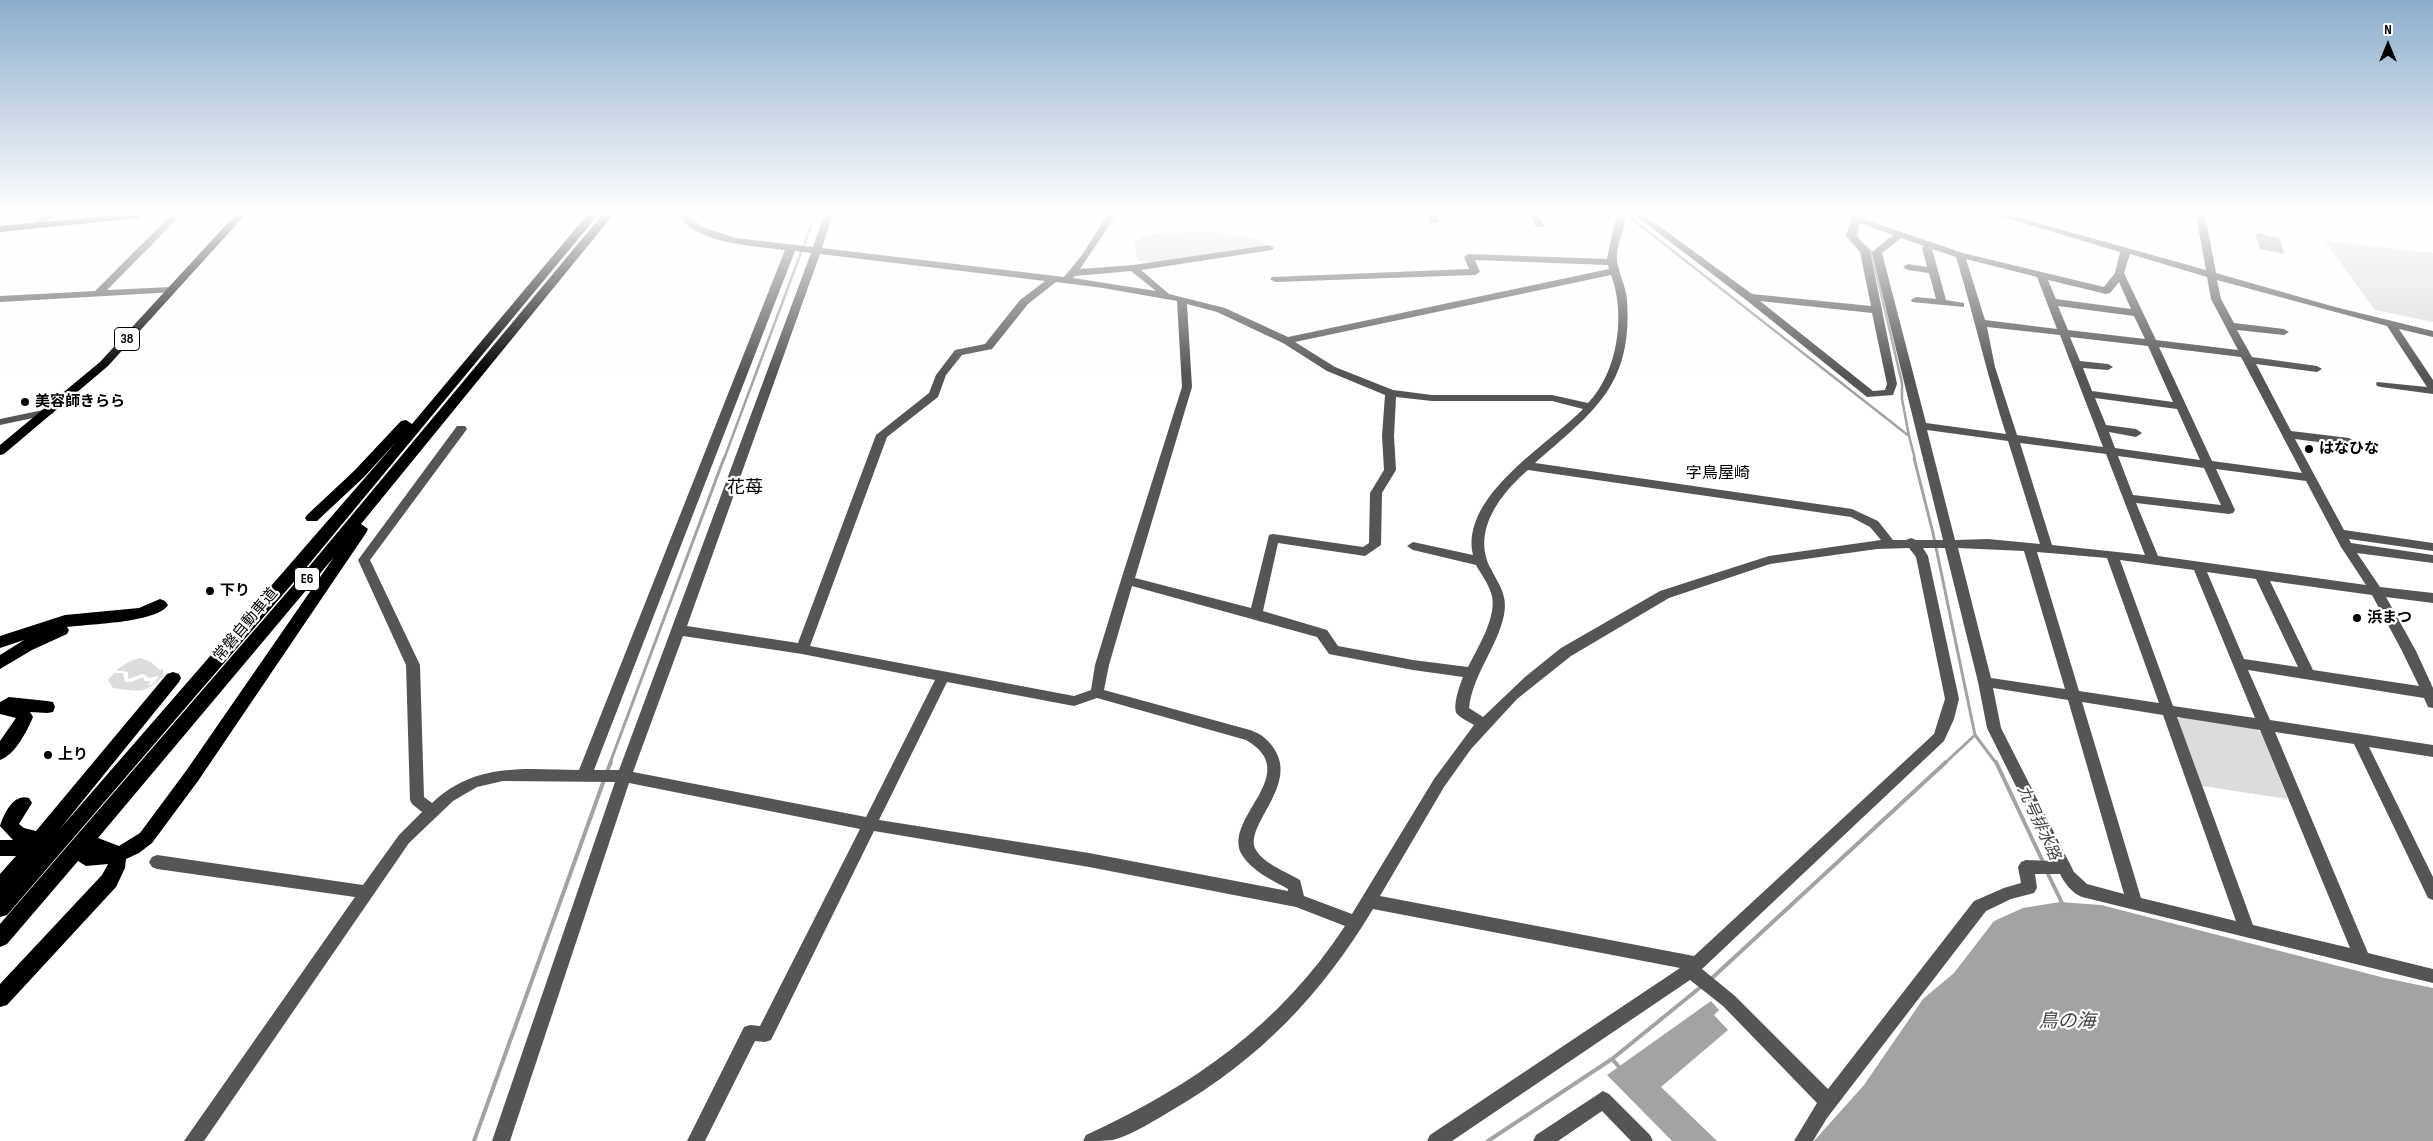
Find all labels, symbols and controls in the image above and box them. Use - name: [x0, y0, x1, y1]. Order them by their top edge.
- north arrow: [2363, 20, 2413, 70]
- text: N: [2384, 21, 2392, 38]
- road number: 38: [114, 328, 140, 350]
- place label: 美容師きらら: [35, 393, 125, 411]
- marker: 美容師きらら: [19, 396, 31, 408]
- place label: はなひな: [2319, 440, 2379, 458]
- marker: はなひな: [2303, 443, 2315, 455]
- district label: 字鳥屋崎: [1686, 464, 1750, 484]
- district label: 花苺: [727, 477, 763, 499]
- road number: E6: [294, 568, 320, 590]
- place label: 下り: [220, 582, 250, 600]
- marker: 下り: [204, 585, 216, 597]
- street label: 常磐自動車道: [210, 585, 282, 665]
- place label: 浜まつ: [2367, 609, 2412, 627]
- marker: 浜まつ: [2351, 612, 2363, 624]
- place label: 上り: [58, 746, 88, 764]
- marker: 上り: [42, 749, 54, 761]
- water label: 九号排水路: [2012, 783, 2064, 863]
- water label: 鳥の海: [2039, 1011, 2095, 1033]

